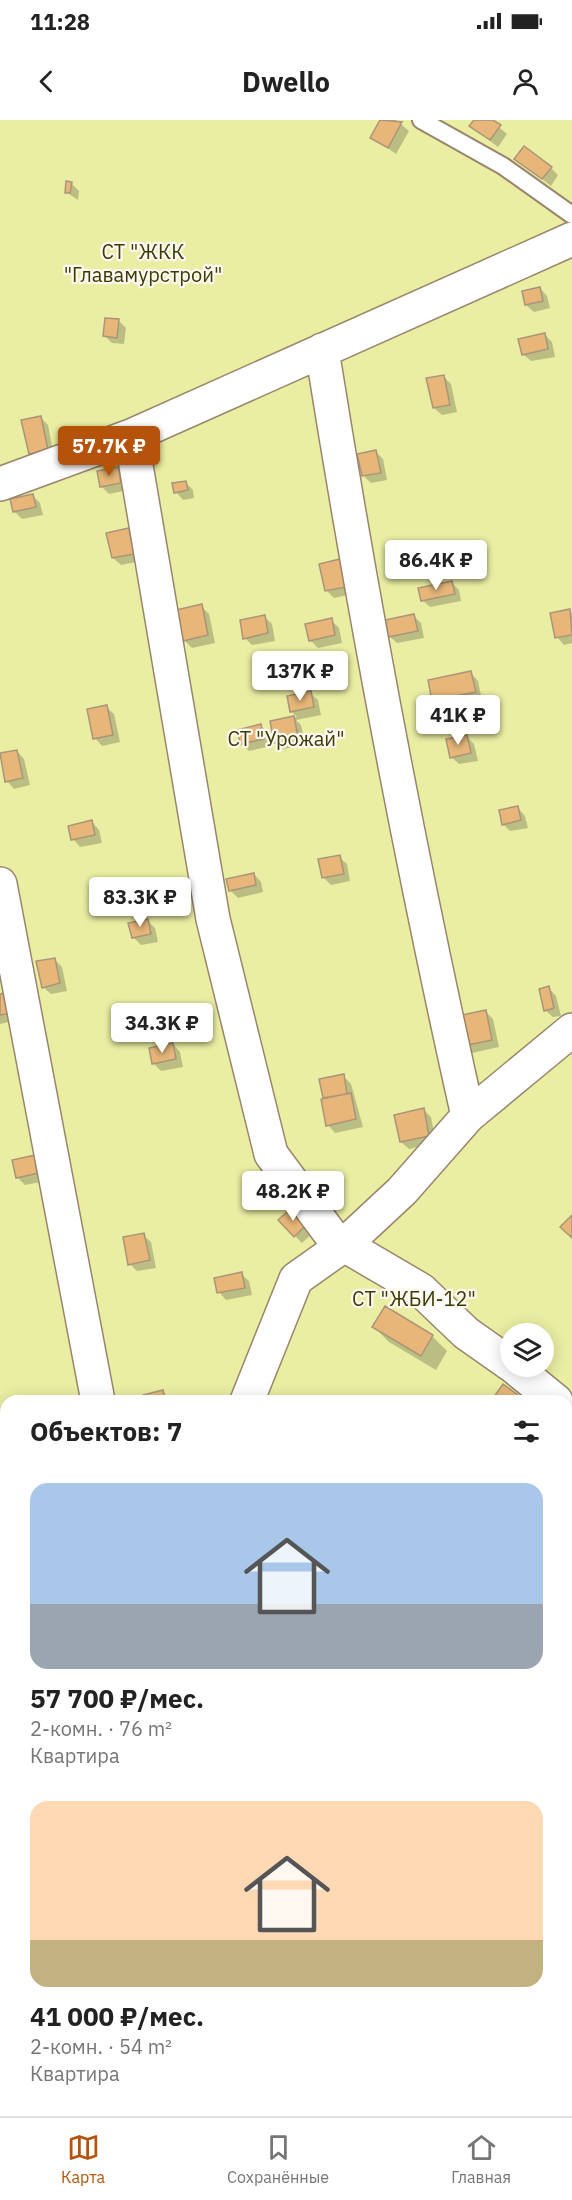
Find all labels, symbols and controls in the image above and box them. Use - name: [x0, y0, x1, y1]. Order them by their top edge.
- text: 11:28: [30, 7, 90, 36]
- text: Dwello: [242, 64, 330, 99]
- icon: back: [30, 65, 63, 98]
- icon: person: [509, 65, 542, 98]
- park label: СТ "ЖКК "Главамурстрой": [64, 238, 222, 288]
- pin: 57.7K ₽: [54, 426, 164, 477]
- text: 57.7K ₽: [72, 432, 146, 459]
- pin: 86.4K ₽: [381, 540, 491, 591]
- text: 86.4K ₽: [399, 546, 473, 573]
- pin: 137K ₽: [251, 651, 349, 702]
- text: 137K ₽: [266, 657, 334, 684]
- pin: 41K ₽: [416, 695, 500, 746]
- text: 41K ₽: [430, 701, 486, 728]
- park label: СТ "Урожай": [227, 725, 345, 752]
- pin: 83.3K ₽: [85, 877, 195, 928]
- text: 83.3K ₽: [103, 883, 177, 910]
- pin: 34.3K ₽: [107, 1003, 217, 1054]
- text: 34.3K ₽: [125, 1009, 199, 1036]
- pin: 48.2K ₽: [238, 1171, 348, 1222]
- text: 48.2K ₽: [256, 1177, 330, 1204]
- park label: СТ "ЖБИ-12": [352, 1285, 476, 1312]
- map controls: [500, 1323, 554, 1377]
- button: layers: [500, 1323, 554, 1377]
- text: Объектов: 7: [30, 1414, 182, 1448]
- icon: filters: [510, 1415, 543, 1448]
- icon: home: [233, 1522, 341, 1630]
- text: 57 700 ₽/мес.: [30, 1681, 204, 1715]
- text: 2-комн. · 76 m²: [30, 1715, 172, 1742]
- text: Квартира: [30, 1742, 120, 1769]
- icon: home: [233, 1840, 341, 1948]
- text: 41 000 ₽/мес.: [30, 1999, 204, 2033]
- text: 2-комн. · 54 m²: [30, 2033, 172, 2060]
- text: Квартира: [30, 2060, 120, 2087]
- tab: Карта: [61, 2131, 105, 2187]
- tab: Сохранённые: [227, 2131, 329, 2187]
- tab: Главная: [451, 2131, 511, 2187]

